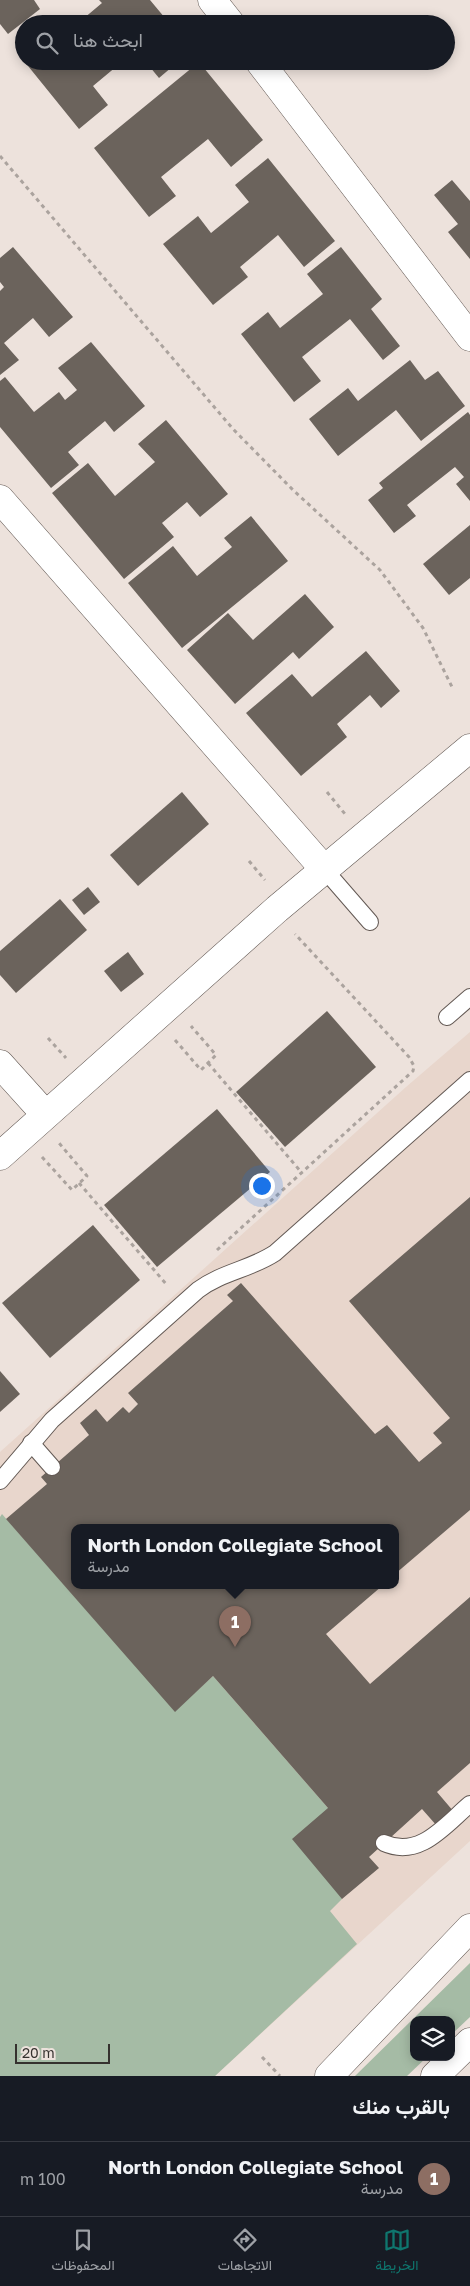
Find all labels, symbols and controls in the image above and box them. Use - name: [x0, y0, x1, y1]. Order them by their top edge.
- search box: [15, 15, 455, 70]
- text: ابحث هنا: [73, 28, 143, 51]
- icon: search: [33, 29, 61, 57]
- your location: [249, 1173, 275, 1199]
- popup: [71, 1524, 399, 1589]
- text: North London Collegiate School: [87, 1533, 383, 1556]
- text: مدرسة: [87, 1556, 130, 1576]
- pin: 1: [219, 1606, 251, 1647]
- map controls: [410, 2016, 455, 2061]
- button: layers: [410, 2016, 455, 2061]
- scale bar: [15, 2041, 110, 2064]
- text: 20 m: [22, 2044, 55, 2061]
- text: بالقرب منك: [353, 2093, 450, 2119]
- text: North London Collegiate School: [108, 2155, 403, 2178]
- text: 100 m: [20, 2169, 66, 2189]
- text: 1: [430, 2169, 438, 2189]
- text: مدرسة: [361, 2178, 403, 2198]
- tab: المحفوظات: [52, 2226, 115, 2278]
- tab: الاتجاهات: [218, 2226, 272, 2278]
- tab: الخريطة: [375, 2226, 418, 2278]

